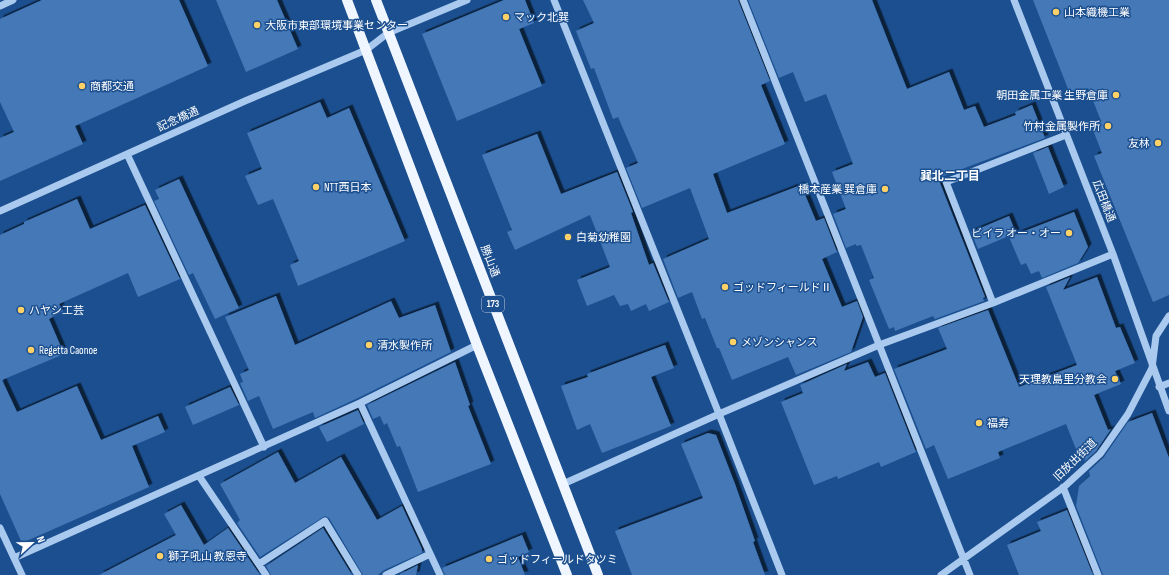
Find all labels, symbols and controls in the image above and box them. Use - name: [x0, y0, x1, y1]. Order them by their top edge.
- place label: 山本織機工業: [1064, 6, 1130, 19]
- marker: 山本織機工業: [1051, 7, 1061, 17]
- place label: マック北巽: [514, 11, 569, 24]
- marker: マック北巽: [501, 12, 511, 22]
- place label: 大阪市東部環境事業センター: [265, 19, 408, 32]
- marker: 大阪市東部環境事業センター: [252, 20, 262, 30]
- place label: 商都交通: [90, 80, 134, 93]
- marker: 商都交通: [77, 81, 87, 91]
- place label: 朝田金属工業 生野倉庫: [996, 89, 1108, 102]
- marker: 朝田金属工業 生野倉庫: [1111, 90, 1121, 100]
- street label: 記念橋通: [155, 104, 201, 134]
- place label: 竹村金属製作所: [1023, 120, 1101, 133]
- marker: 竹村金属製作所: [1103, 121, 1113, 131]
- place label: 友林: [1128, 137, 1150, 150]
- marker: 友林: [1153, 138, 1163, 148]
- district label: 巽北二丁目: [920, 169, 980, 184]
- street label: 広田橋通: [1090, 178, 1118, 224]
- place label: NTT西日本: [324, 181, 372, 194]
- marker: NTT西日本: [311, 182, 321, 192]
- place label: 橋本産業 巽倉庫: [798, 183, 877, 196]
- marker: 橋本産業 巽倉庫: [880, 184, 890, 194]
- place label: ビイラ オー・オー: [971, 227, 1061, 240]
- marker: ビイラ オー・オー: [1064, 228, 1074, 238]
- place label: 白菊幼稚園: [576, 231, 631, 244]
- marker: 白菊幼稚園: [563, 232, 573, 242]
- street label: 勝山通: [478, 243, 502, 279]
- place label: ゴッドフィールドⅡ: [733, 281, 832, 294]
- marker: ゴッドフィールドⅡ: [720, 282, 730, 292]
- road number: 173: [482, 296, 504, 312]
- place label: ハヤシ工芸: [29, 304, 84, 317]
- marker: ハヤシ工芸: [16, 305, 26, 315]
- place label: メゾンシャンス: [741, 336, 818, 349]
- marker: メゾンシャンス: [728, 337, 738, 347]
- place label: 清水製作所: [377, 339, 433, 352]
- marker: 清水製作所: [364, 340, 374, 350]
- place label: Regetta Caonoe: [39, 344, 97, 357]
- marker: Regetta Caonoe: [26, 345, 36, 355]
- place label: 天理教島里分教会: [1019, 373, 1107, 386]
- marker: 天理教島里分教会: [1110, 374, 1120, 384]
- place label: 福寿: [987, 417, 1009, 430]
- marker: 福寿: [974, 418, 984, 428]
- street label: 旧放出街道: [1051, 436, 1099, 484]
- north arrow: [12, 523, 52, 563]
- text: N: [34, 534, 48, 545]
- place label: 獅子吼山 教恩寺: [168, 550, 247, 563]
- marker: 獅子吼山 教恩寺: [155, 551, 165, 561]
- place label: ゴッドフィールドタツミ: [497, 553, 618, 566]
- marker: ゴッドフィールドタツミ: [484, 554, 494, 564]

